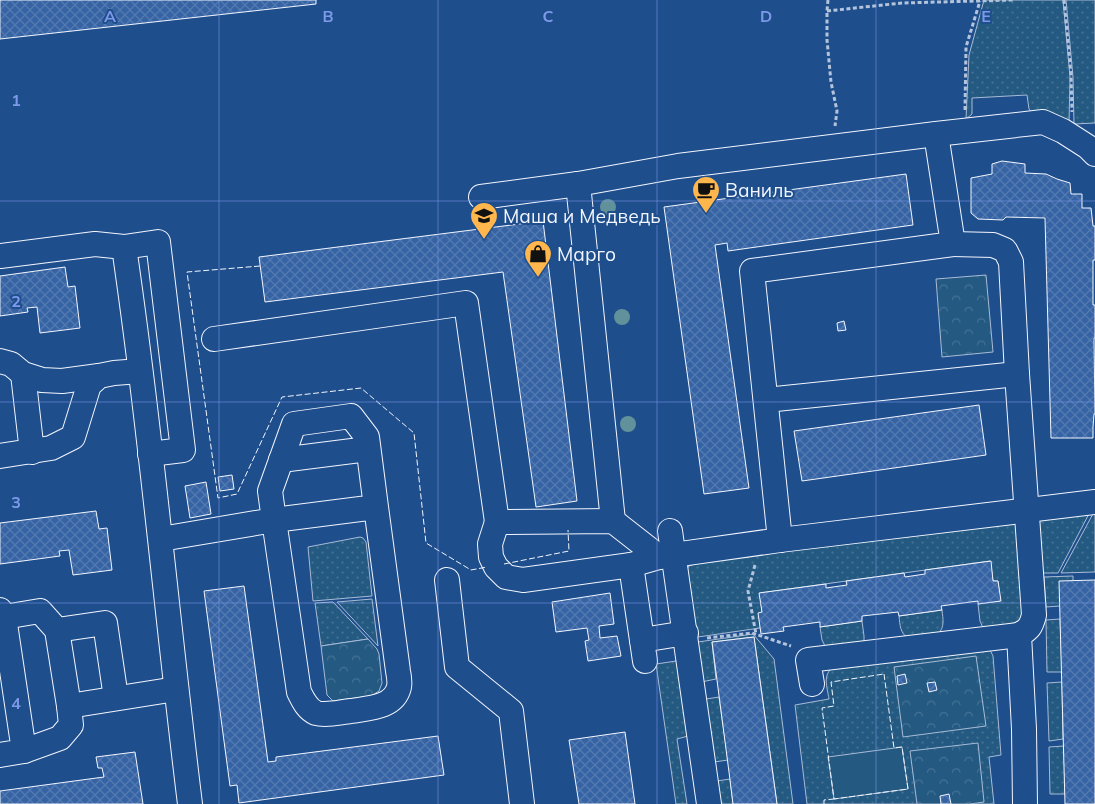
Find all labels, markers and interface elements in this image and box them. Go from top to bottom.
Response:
text: A [104,6,116,26]
text: B [322,6,334,26]
text: C [543,6,554,26]
text: D [760,6,772,26]
text: E [981,6,991,26]
text: 1 [11,90,21,110]
cafe icon: Ваниль [691,175,721,214]
place label: Ваниль [725,178,794,202]
school or university icon: Маша и Медведь [469,201,499,240]
place label: Маша и Медведь [503,204,661,228]
shop icon: Марго [523,239,553,278]
place label: Марго [557,242,616,266]
text: 2 [11,291,21,311]
text: 3 [11,492,21,512]
text: 4 [11,693,21,713]

